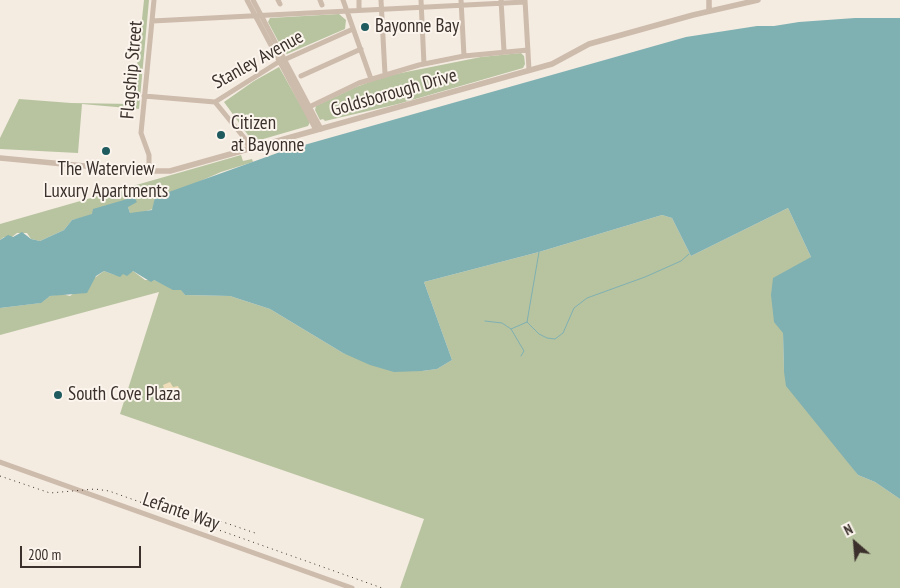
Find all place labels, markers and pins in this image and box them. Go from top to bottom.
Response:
place label: Bayonne Bay [375,16,459,38]
marker: Bayonne Bay [359,21,371,33]
place label: Citizen at Bayonne [231,113,304,157]
marker: Citizen at Bayonne [215,129,227,141]
marker: The Waterview Luxury Apartments [100,145,112,157]
place label: The Waterview Luxury Apartments [44,159,168,203]
place label: South Cove Plaza [68,384,181,406]
marker: South Cove Plaza [52,389,64,401]

